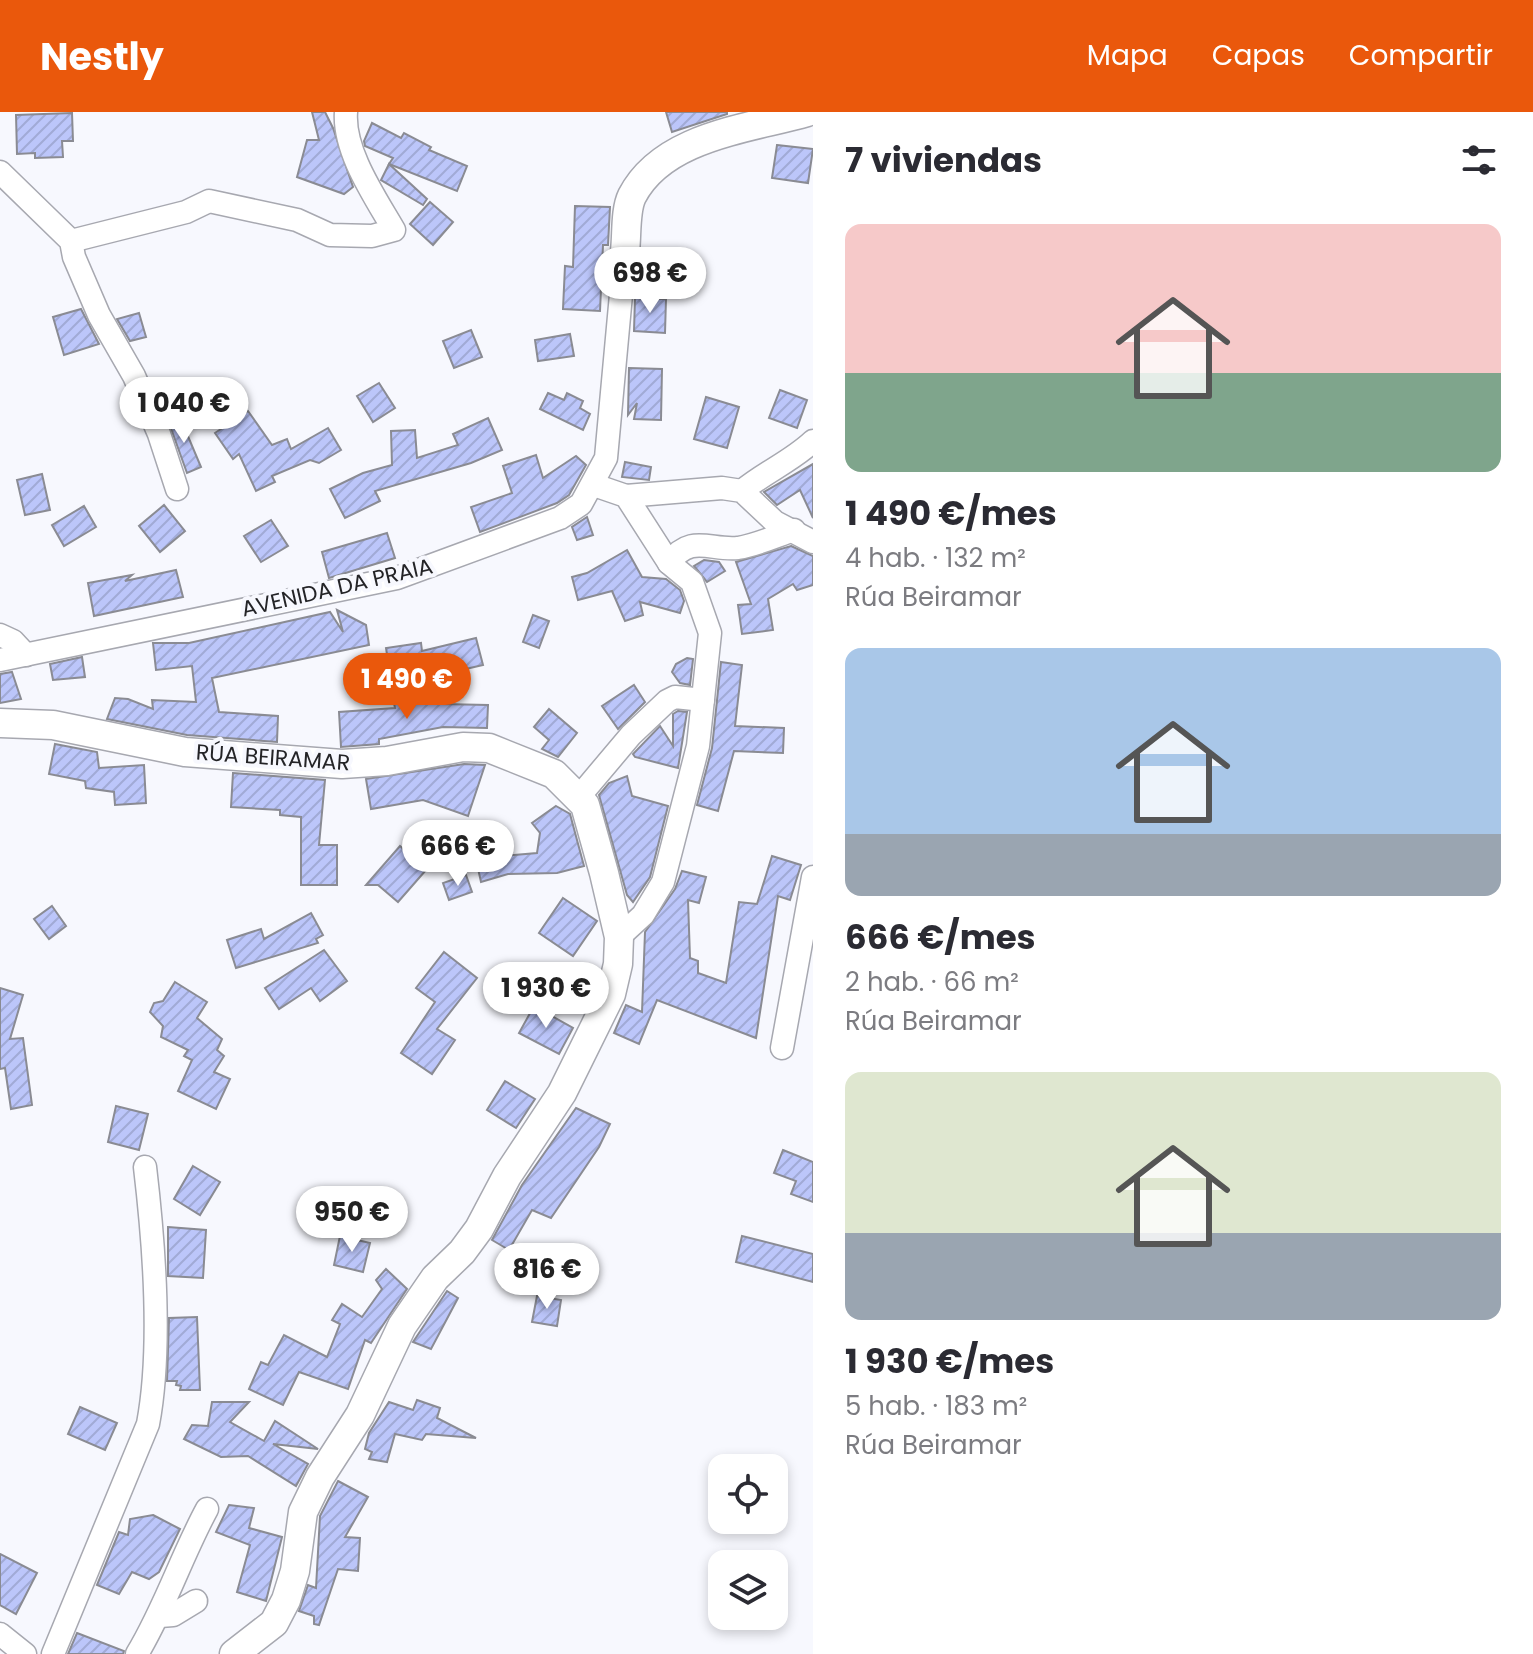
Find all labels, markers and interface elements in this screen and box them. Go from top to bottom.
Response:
text: Nestly [40,30,164,83]
text: Mapa [1087,36,1168,75]
text: Capas [1212,36,1305,75]
text: Compartir [1349,36,1493,75]
text: 7 viviendas [845,136,1042,184]
icon: filters [1457,138,1501,182]
pin: 698 € [594,247,706,315]
text: 698 € [612,255,688,291]
icon: home [1101,276,1245,420]
pin: 1 040 € [110,377,258,445]
text: 1 040 € [137,385,231,421]
text: 1 490 €/mes [845,489,1057,537]
text: 4 hab. · 132 m² [845,540,1026,576]
street label: AVENIDA DA PRAIA [238,550,436,625]
text: Rúa Beiramar [845,579,1022,615]
pin: 1 490 € [333,653,481,721]
text: 1 490 € [361,661,453,697]
icon: home [1101,700,1245,844]
street label: RÚA BEIRAMAR [195,737,351,778]
pin: 666 € [402,820,514,888]
text: 666 € [420,828,496,864]
text: 666 €/mes [845,913,1036,961]
pin: 1 930 € [472,962,620,1030]
text: 2 hab. · 66 m² [845,964,1019,1000]
text: 1 930 € [501,970,591,1006]
text: Rúa Beiramar [845,1003,1022,1039]
icon: home [1101,1124,1245,1268]
pin: 950 € [296,1186,408,1254]
text: 950 € [314,1194,390,1230]
pin: 816 € [491,1243,603,1311]
text: 816 € [512,1251,582,1287]
text: 1 930 €/mes [845,1337,1054,1385]
text: 5 hab. · 183 m² [845,1388,1027,1424]
text: Rúa Beiramar [845,1427,1022,1463]
map controls [708,1454,788,1630]
button: locate [708,1454,788,1534]
button: layers [708,1550,788,1630]

